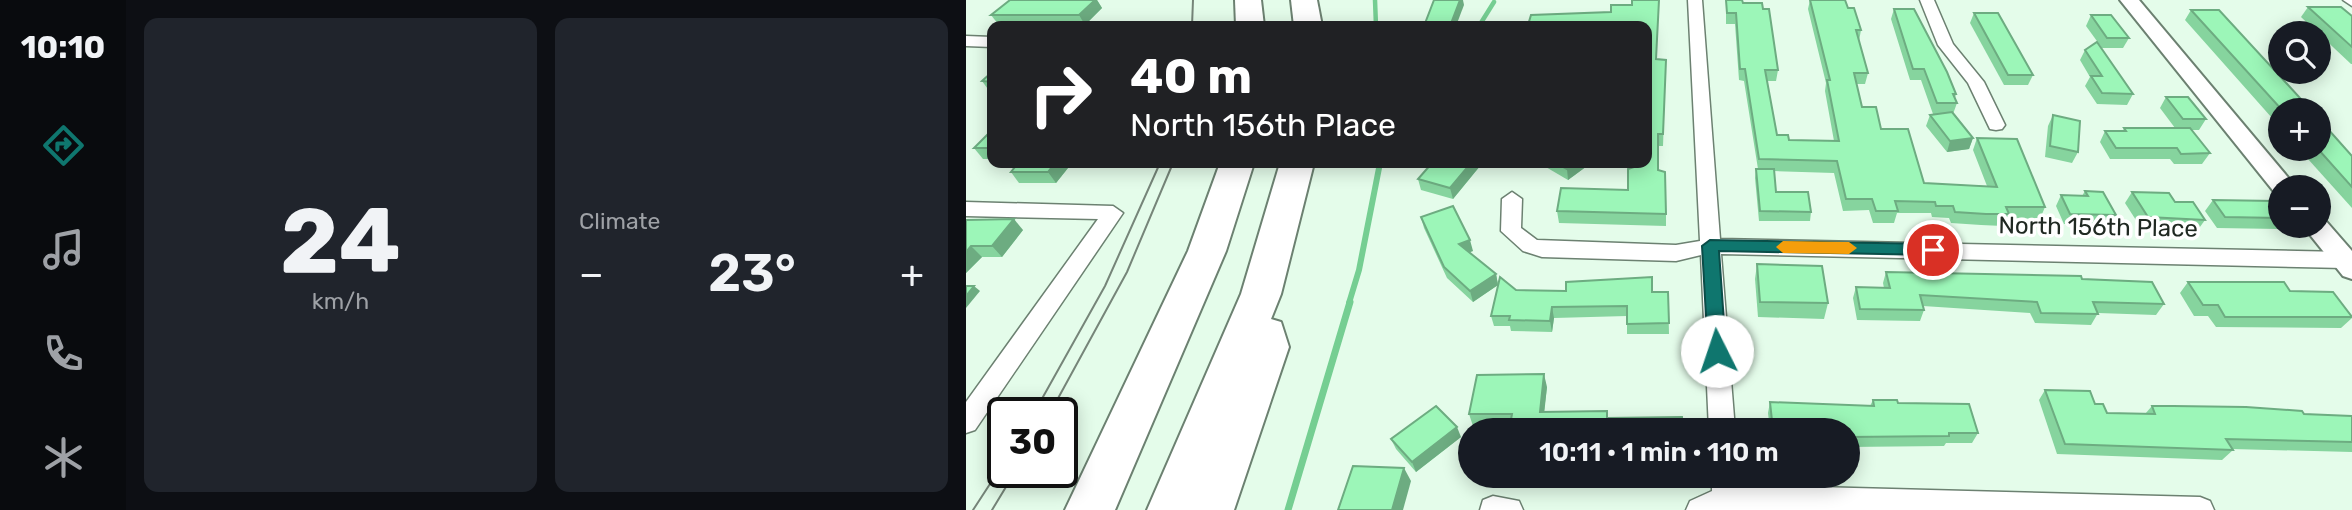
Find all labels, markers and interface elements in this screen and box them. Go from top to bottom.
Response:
map controls [2268,21,2331,238]
button: search [2268,21,2331,84]
text: 10:10 [21,28,105,66]
text: 40 m [1130,47,1252,105]
icon: right [1015,49,1106,140]
button: + [2268,98,2331,161]
text: North 156th Place [1130,106,1396,144]
icon: directions [39,121,88,170]
button: − [2268,175,2331,238]
text: 24 [280,187,401,295]
text: Climate [579,207,660,235]
street label: North 156th Place [1998,211,2198,243]
pin [1903,220,1963,280]
icon: music [39,225,88,274]
icon: arrive [1914,231,1952,269]
text: 23° [708,242,796,304]
text: − [579,251,604,297]
text: + [900,251,924,297]
text: km/h [312,287,369,315]
position arrow [1680,314,1754,388]
icon: phone [39,329,88,378]
speed limit sign: 30 [987,397,1078,488]
icon: climate [39,433,88,482]
text: 10:11 · 1 min · 110 m [1539,437,1779,468]

